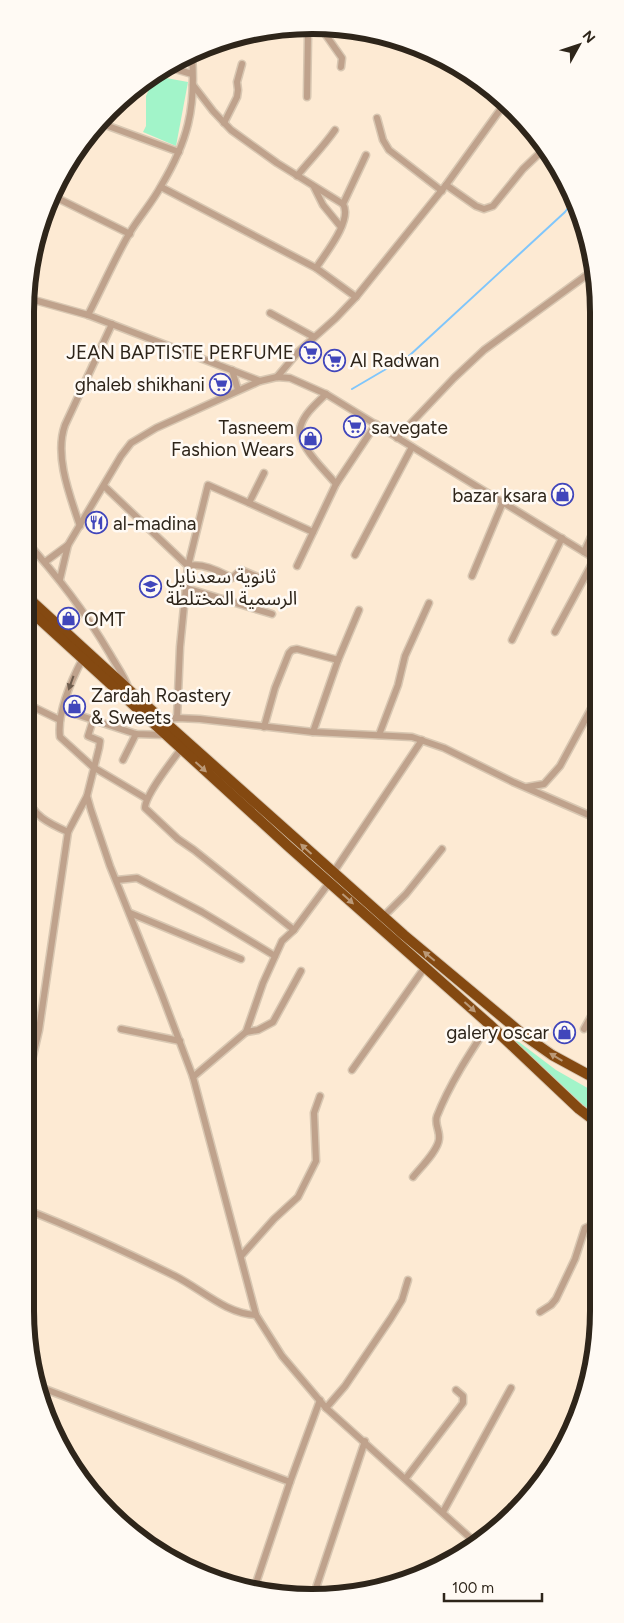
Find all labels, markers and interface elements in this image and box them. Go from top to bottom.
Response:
north arrow [554,20,604,70]
text: N [579,27,599,47]
supermarket icon: JEAN BAPTISTE PERFUME [298,340,322,364]
place label: JEAN BAPTISTE PERFUME [66,341,294,364]
supermarket icon: Al Radwan [322,348,346,372]
place label: Al Radwan [350,349,439,372]
supermarket icon: ghaleb shikhani [209,372,233,396]
place label: ghaleb shikhani [75,373,205,396]
supermarket icon: savegate [343,415,367,439]
place label: Tasneem Fashion Wears [171,416,294,461]
place label: savegate [371,416,448,439]
shop icon: Tasneem Fashion Wears [298,426,322,450]
shop icon: bazar ksara [551,483,575,507]
place label: bazar ksara [452,484,547,507]
restaurant icon: al-madina [85,511,109,535]
place label: al-madina [113,512,197,535]
place label: ثانوية سعدنايل الرسمية المختلطة [166,565,297,610]
school or university icon: ثانوية سعدنايل الرسمية المختلطة [138,575,162,599]
shop icon: OMT [56,607,80,631]
place label: OMT [84,608,126,631]
one-way arrow [67,676,74,691]
place label: Zardah Roastery & Sweets [91,684,231,729]
shop icon: Zardah Roastery & Sweets [63,694,87,718]
one-way arrow [195,762,208,773]
one-way arrow [301,843,313,855]
one-way arrow [342,894,355,905]
one-way arrow [423,950,436,961]
one-way arrow [463,1001,475,1013]
shop icon: galery oscar [553,1020,577,1044]
place label: galery oscar [446,1021,550,1044]
one-way arrow [549,1052,562,1061]
scale bar [444,1570,542,1602]
text: 100 m [452,1579,494,1597]

